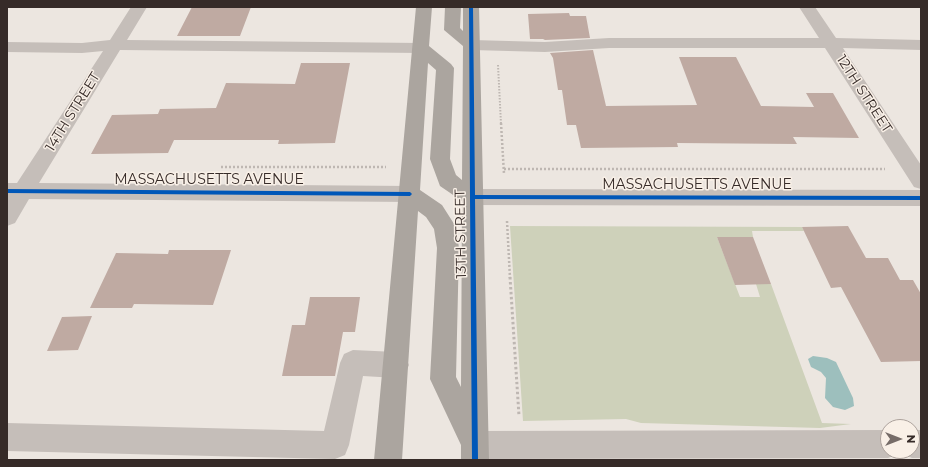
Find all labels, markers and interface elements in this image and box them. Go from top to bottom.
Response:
street label: 12TH STREET [833,52,895,136]
street label: 14TH STREET [42,69,104,155]
street label: MASSACHUSETTS AVENUE [114,172,304,188]
street label: MASSACHUSETTS AVENUE [602,177,792,193]
street label: 13TH STREET [452,189,470,279]
north arrow [880,419,920,459]
text: N [904,435,918,443]

